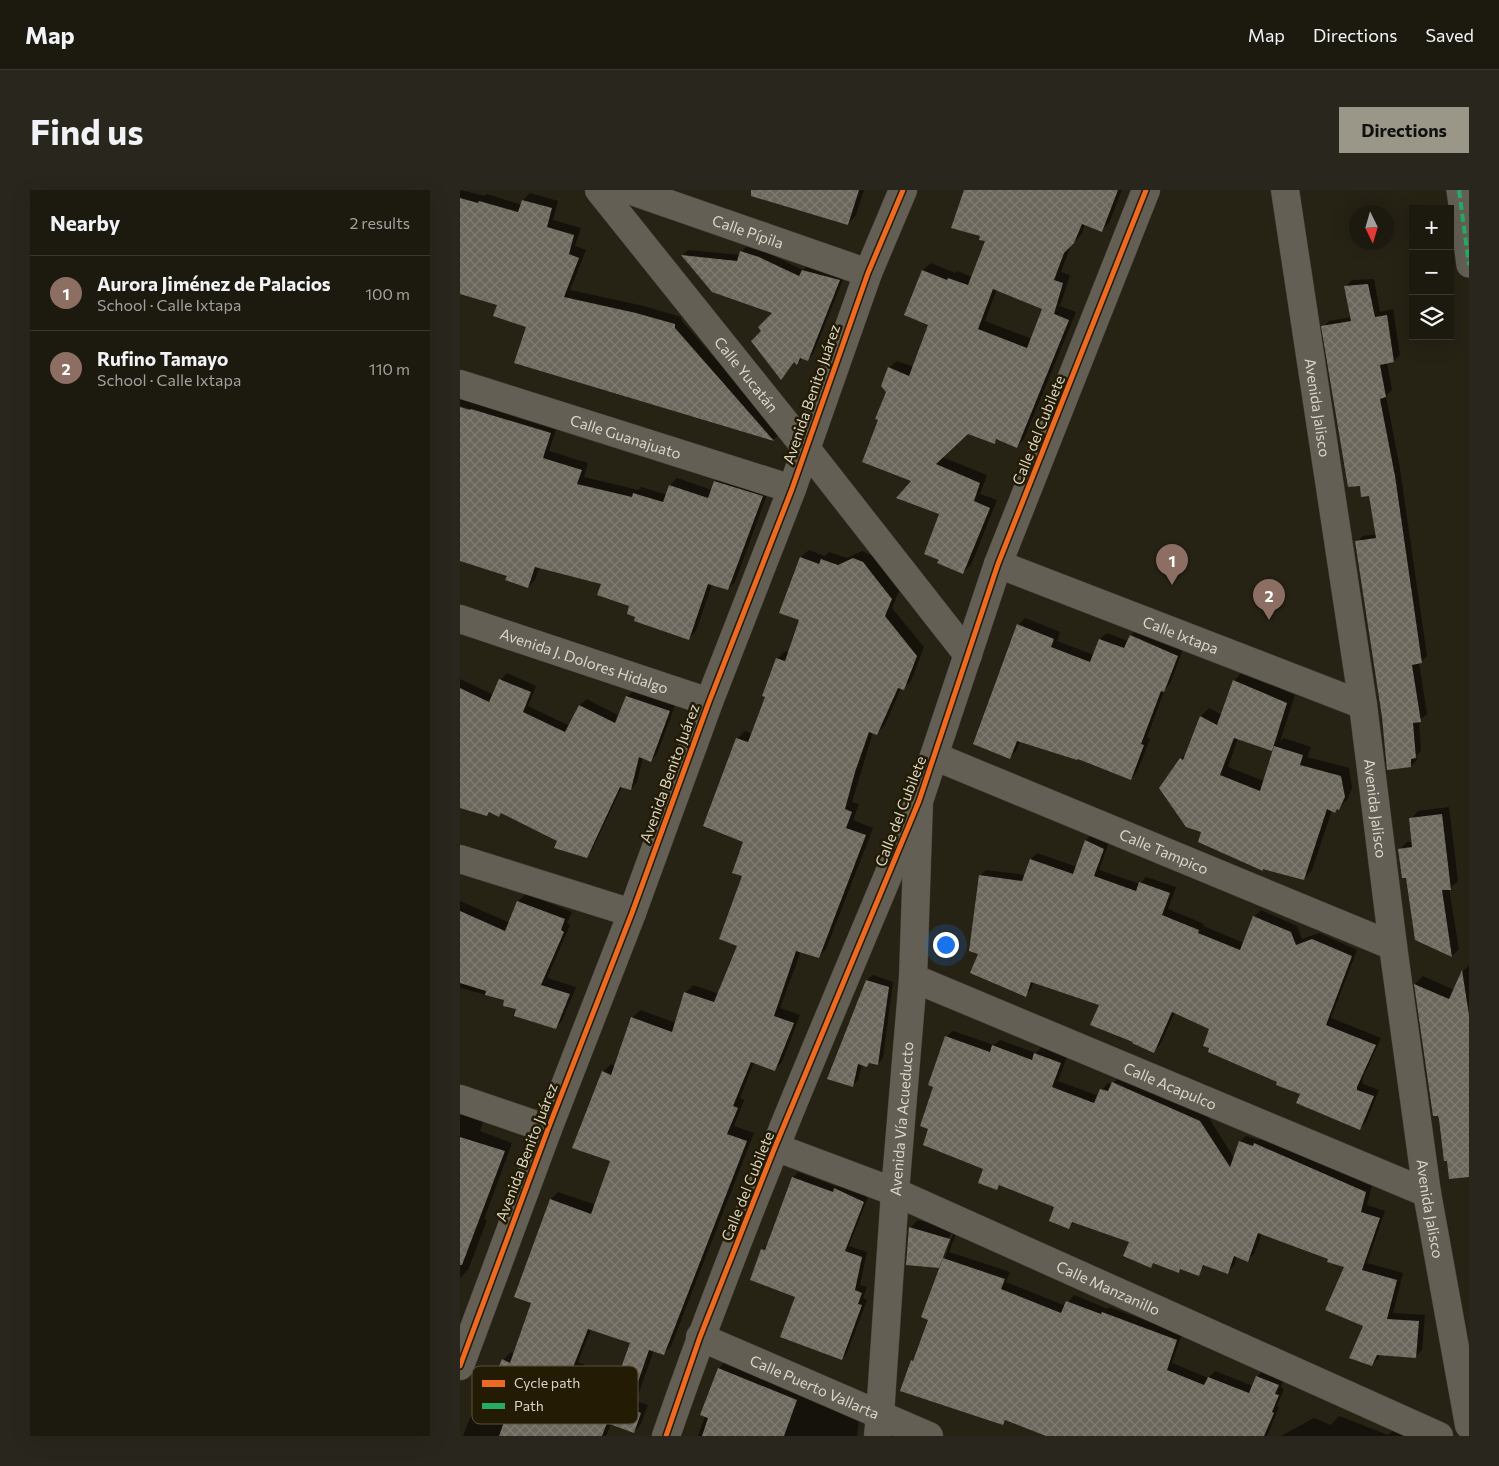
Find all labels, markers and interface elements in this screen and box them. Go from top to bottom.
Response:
text: Map [25,20,75,49]
text: Map [1248,24,1285,46]
text: Directions [1313,24,1397,46]
text: Saved [1425,24,1474,46]
button: Directions [1339,107,1469,153]
text: Find us [30,109,144,152]
north arrow [1349,205,1394,250]
map controls [1409,205,1454,340]
button: + [1409,205,1454,250]
text: Nearby [50,210,120,235]
street label: Calle Pípila [710,211,786,252]
text: 2 results [349,213,410,232]
button: − [1409,250,1454,295]
text: Aurora Jiménez de Palacios [97,272,331,295]
text: 1 [62,284,70,303]
text: 100 m [365,284,410,303]
text: School · Calle Ixtapa [97,295,241,314]
button: layers [1409,295,1454,340]
street label: Avenida Benito Juárez [779,322,843,466]
street label: Calle Yucatán [711,333,782,416]
text: Rufino Tamayo [97,347,228,370]
street label: Avenida Jalisco [1302,357,1334,458]
text: 2 [61,359,71,378]
text: 110 m [369,359,410,378]
text: School · Calle Ixtapa [97,370,241,389]
street label: Calle del Cubilete [1008,372,1068,487]
street label: Calle Guanajuato [568,410,684,462]
pin: 1 [1156,544,1188,585]
pin: 2 [1253,579,1285,620]
street label: Calle Ixtapa [1141,612,1221,657]
street label: Avenida J. Dolores Hidalgo [498,624,671,697]
street label: Avenida Benito Juárez [635,701,703,845]
street label: Calle del Cubilete [871,753,929,869]
street label: Avenida Jalisco [1361,758,1391,859]
street label: Calle Tampico [1117,825,1211,878]
your location [933,932,959,958]
street label: Avenida Vía Acueducto [886,1041,917,1197]
street label: Calle Acapulco [1121,1058,1220,1113]
street label: Avenida Benito Juárez [491,1080,561,1224]
street label: Calle del Cubilete [717,1128,777,1243]
street label: Avenida Jalisco [1413,1158,1448,1260]
street label: Calle Manzanillo [1054,1257,1163,1319]
street label: Calle Puerto Vallarta [747,1351,882,1422]
legend [472,1366,638,1424]
text: Cycle path [514,1374,580,1391]
text: Path [514,1397,544,1414]

